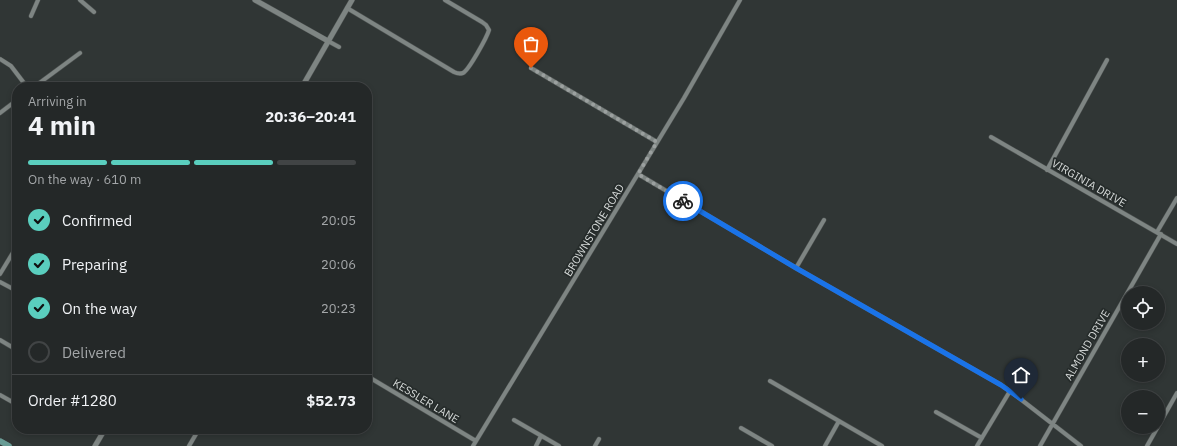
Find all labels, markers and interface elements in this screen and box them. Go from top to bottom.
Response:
pin [514,27,548,68]
icon: bag [520,33,542,55]
text: Arriving in [28,93,87,110]
text: 20:36–20:41 [265,107,356,126]
text: 4 min [28,108,96,142]
street label: VIRGINIA DRIVE [1049,156,1129,210]
text: On the way · 610 m [28,171,141,188]
street label: BROWNSTONE ROAD [561,181,627,279]
courier [663,181,703,221]
icon: bike [672,190,694,212]
icon: check [28,209,50,231]
text: Confirmed [62,211,132,230]
text: 20:05 [321,212,356,229]
icon: check [28,253,50,275]
text: Preparing [62,255,127,274]
text: 20:06 [321,256,356,273]
map controls [1121,286,1165,434]
button: locate [1121,286,1165,330]
icon: check [28,297,50,319]
text: On the way [62,299,137,318]
text: 20:23 [321,300,356,317]
street label: ALMOND DRIVE [1061,307,1113,383]
button: + [1121,338,1165,382]
text: Delivered [62,343,126,362]
pin [1004,358,1038,399]
icon: home [1010,364,1032,386]
street label: KESSLER LANE [390,376,462,426]
button: − [1121,390,1165,434]
text: Order #1280 [28,391,117,410]
text: $52.73 [306,391,356,410]

